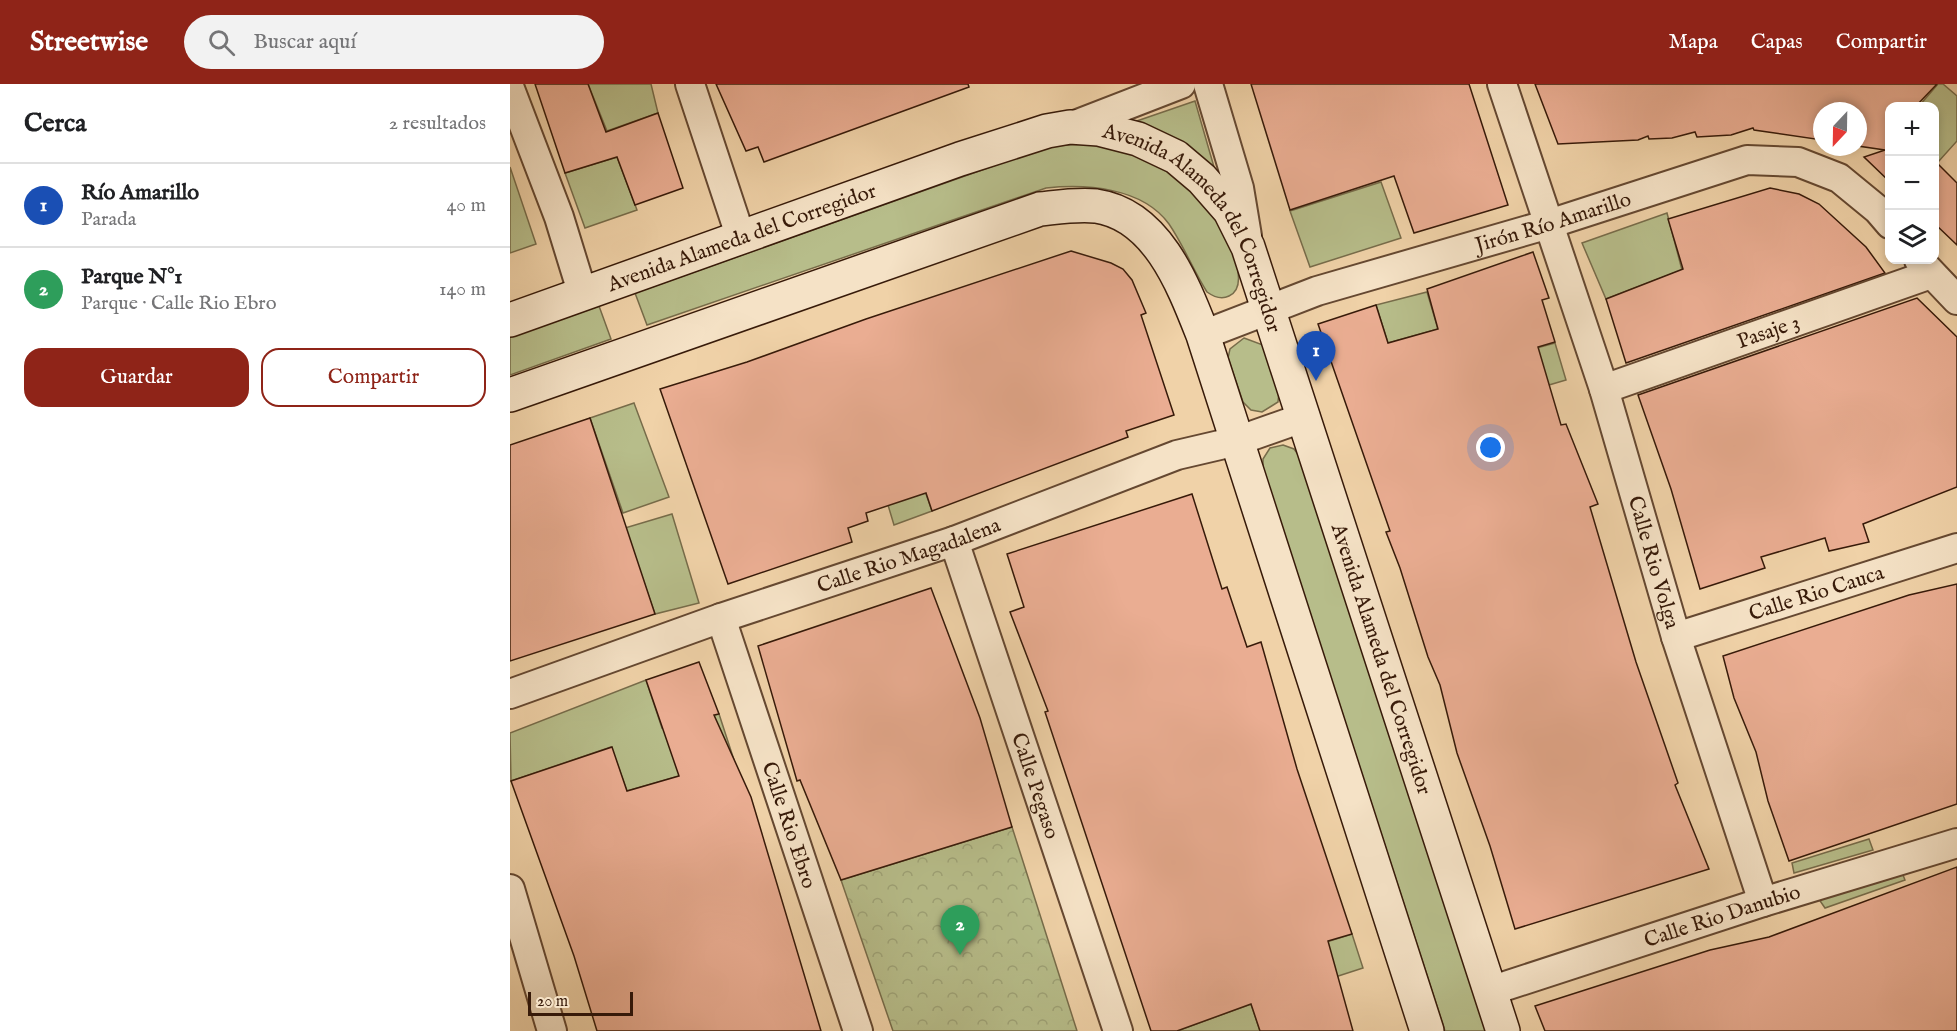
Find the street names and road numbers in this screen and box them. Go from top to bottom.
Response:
street label: Avenida Alameda del Corregidor [1099,118,1287,336]
street label: Avenida Alameda del Corregidor [603,178,880,299]
street label: Jirón Río Amarillo [1470,186,1635,260]
street label: Pasaje 3 [1734,309,1804,356]
street label: Calle Rio Volga [1621,493,1685,633]
street label: Calle Rio Magadalena [814,512,1005,600]
street label: Avenida Alameda del Corregidor [1324,519,1437,799]
street label: Calle Rio Cauca [1746,560,1888,628]
street label: Calle Pegaso [1004,729,1065,843]
street label: Calle Rio Ebro [755,759,822,892]
street label: Calle Rio Danubio [1641,879,1804,955]

